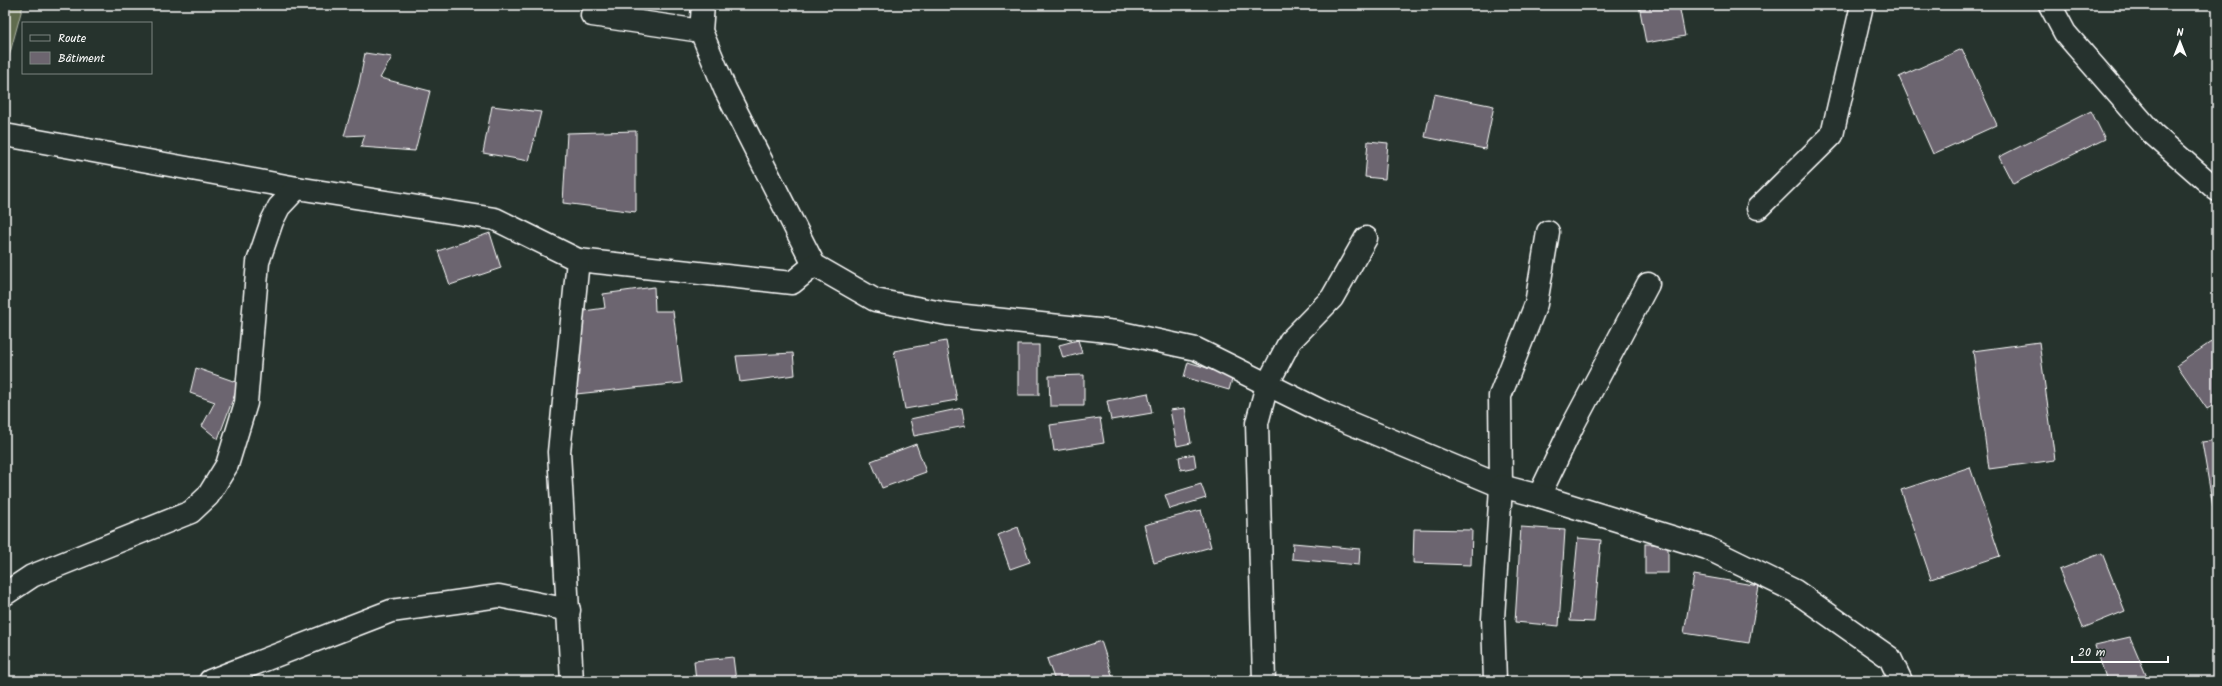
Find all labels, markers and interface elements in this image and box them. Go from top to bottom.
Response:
legend [22,22,152,74]
north arrow [2160,22,2200,62]
text: N [2177,24,2184,42]
text: Route [58,29,87,48]
text: Bâtiment [58,49,105,68]
scale bar [2072,638,2168,664]
text: 20 m [2078,643,2106,662]

